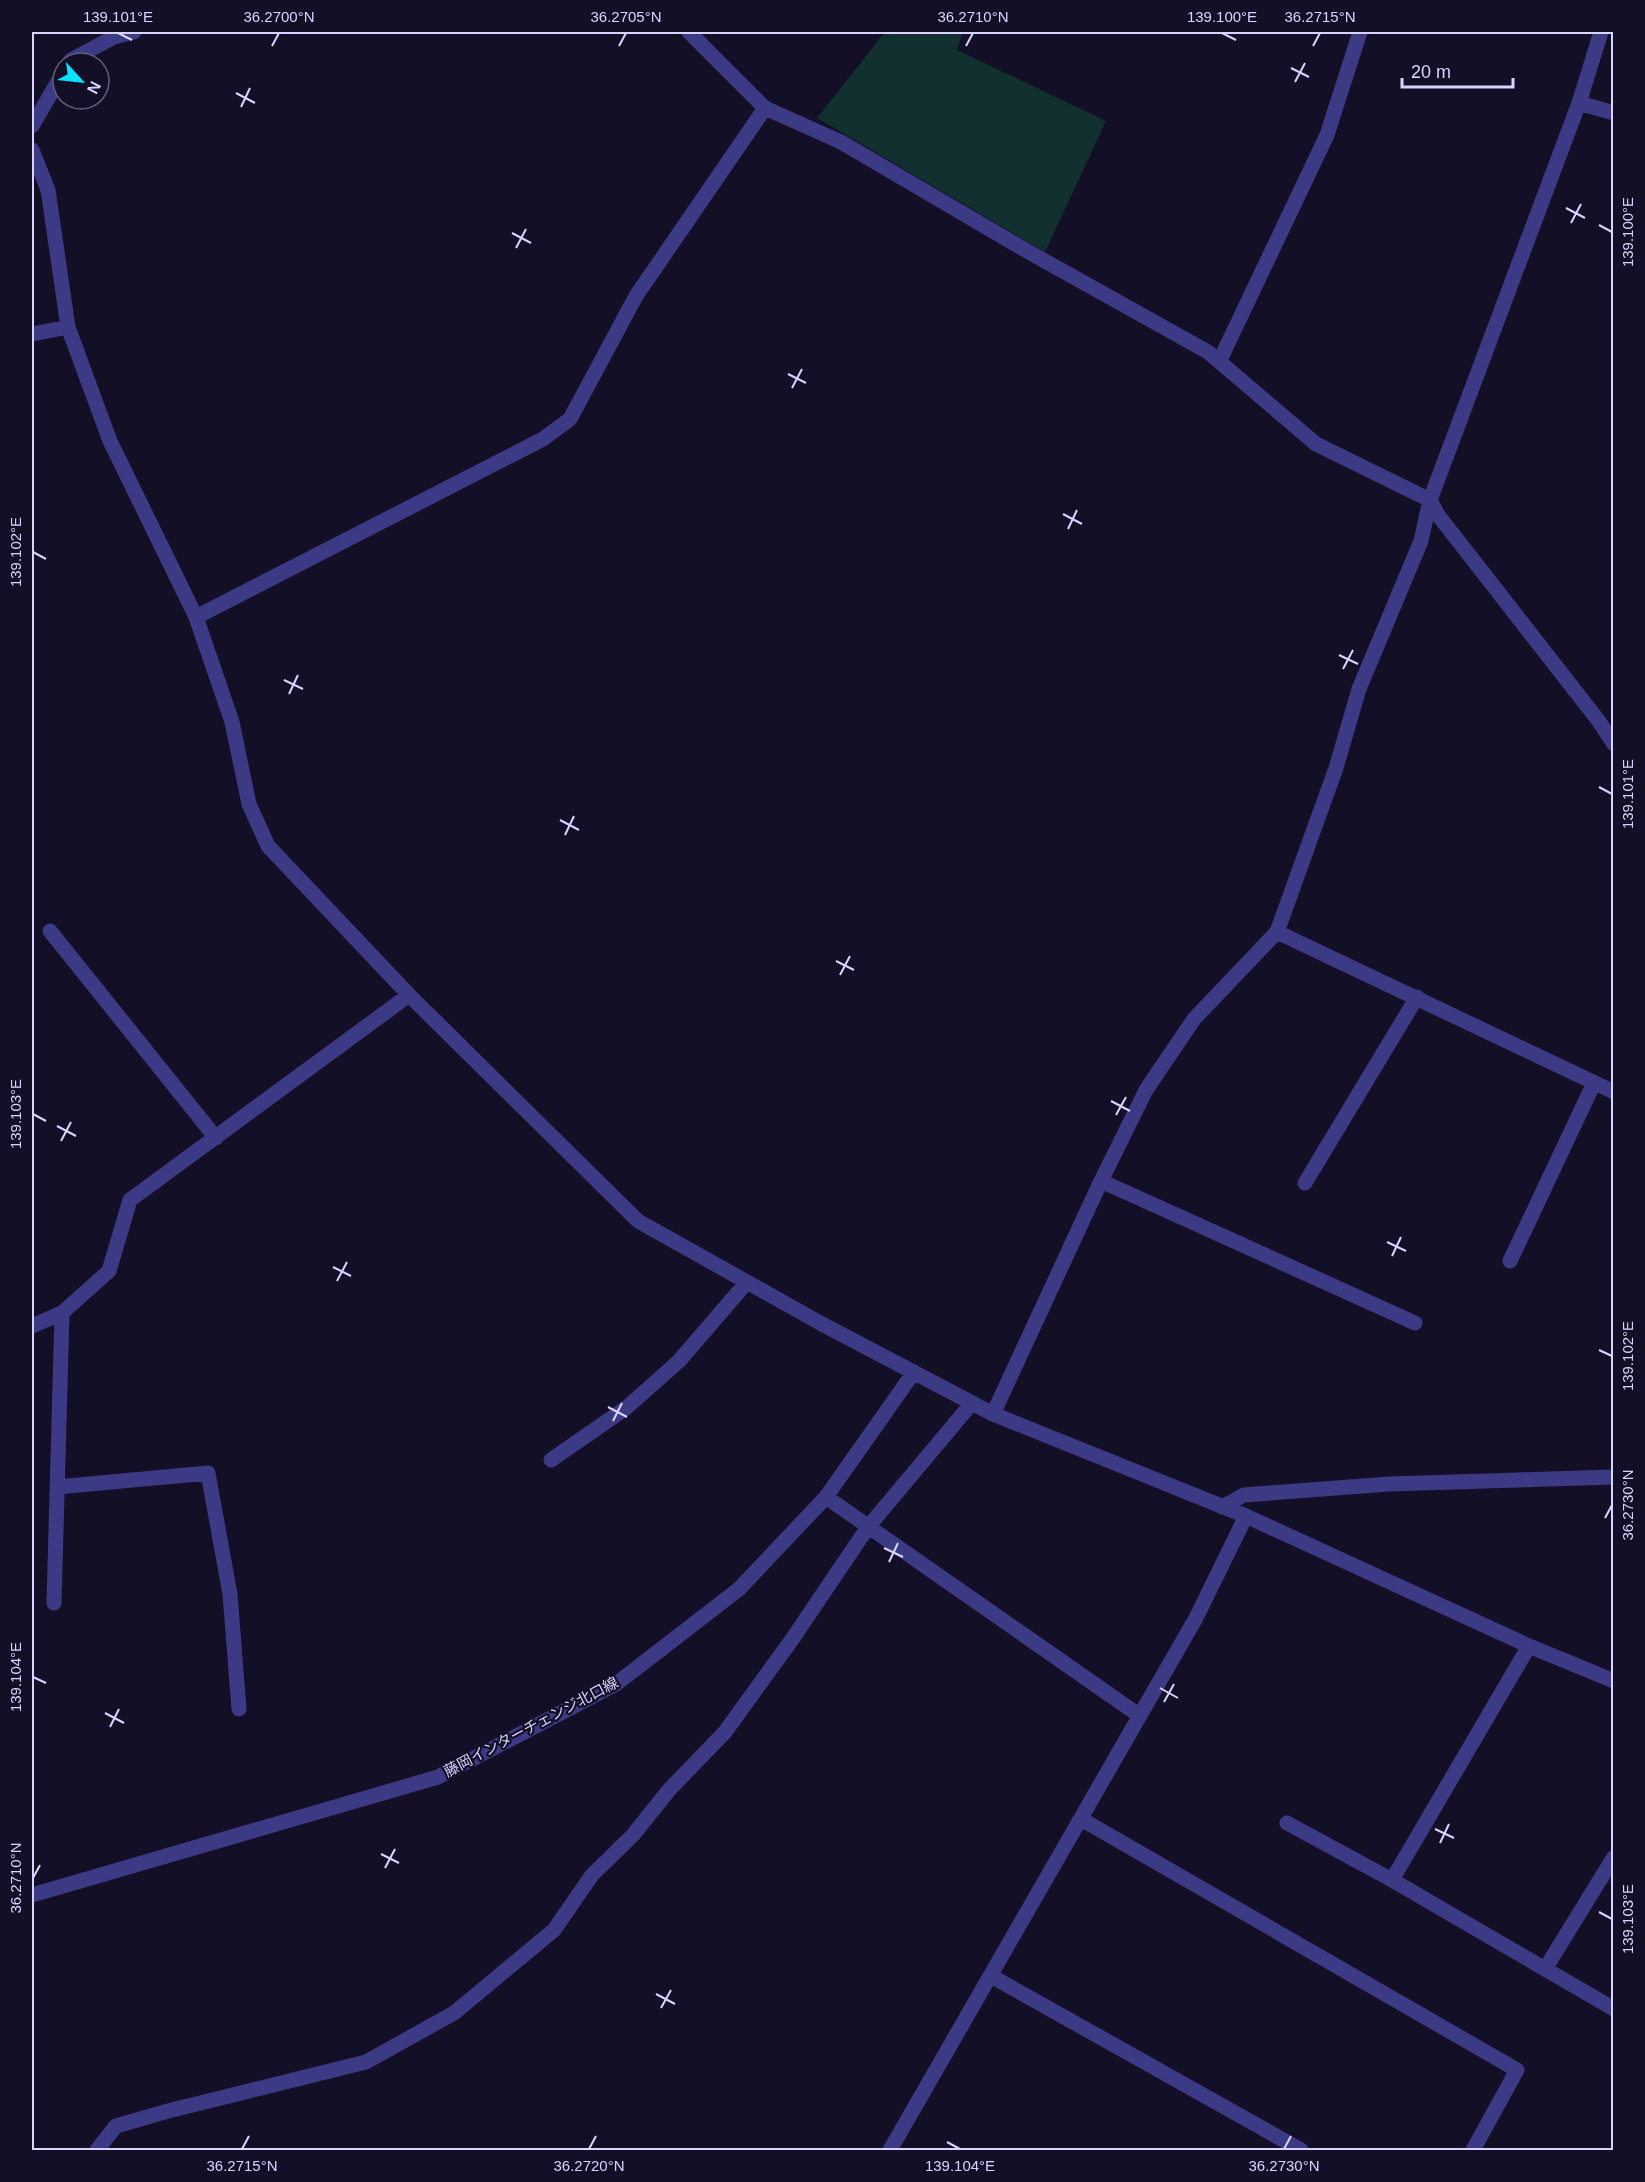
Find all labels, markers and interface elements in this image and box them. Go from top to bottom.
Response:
text: 139.101°E [83,8,153,25]
text: 36.2700°N [243,8,315,25]
text: 36.2705°N [590,8,662,25]
text: 36.2710°N [937,8,1009,25]
text: 139.100°E [1187,8,1257,25]
text: 36.2715°N [1284,8,1356,25]
north arrow [51,51,111,111]
scale bar [1402,51,1513,89]
text: 20 m [1411,62,1451,82]
text: N [84,79,104,97]
text: 139.100°E [1619,197,1636,267]
text: 139.102°E [7,517,24,587]
text: 139.101°E [1619,759,1636,829]
text: 139.103°E [7,1079,24,1149]
text: 139.102°E [1619,1321,1636,1391]
text: 36.2730°N [1619,1469,1636,1541]
text: 139.104°E [7,1642,24,1712]
street label: 藤岡インターチェンジ北口線 [441,1673,621,1780]
text: 36.2710°N [7,1842,24,1914]
text: 139.103°E [1619,1884,1636,1954]
text: 36.2715°N [206,2157,278,2174]
text: 36.2720°N [553,2157,625,2174]
text: 139.104°E [925,2157,995,2174]
text: 36.2730°N [1248,2157,1320,2174]

